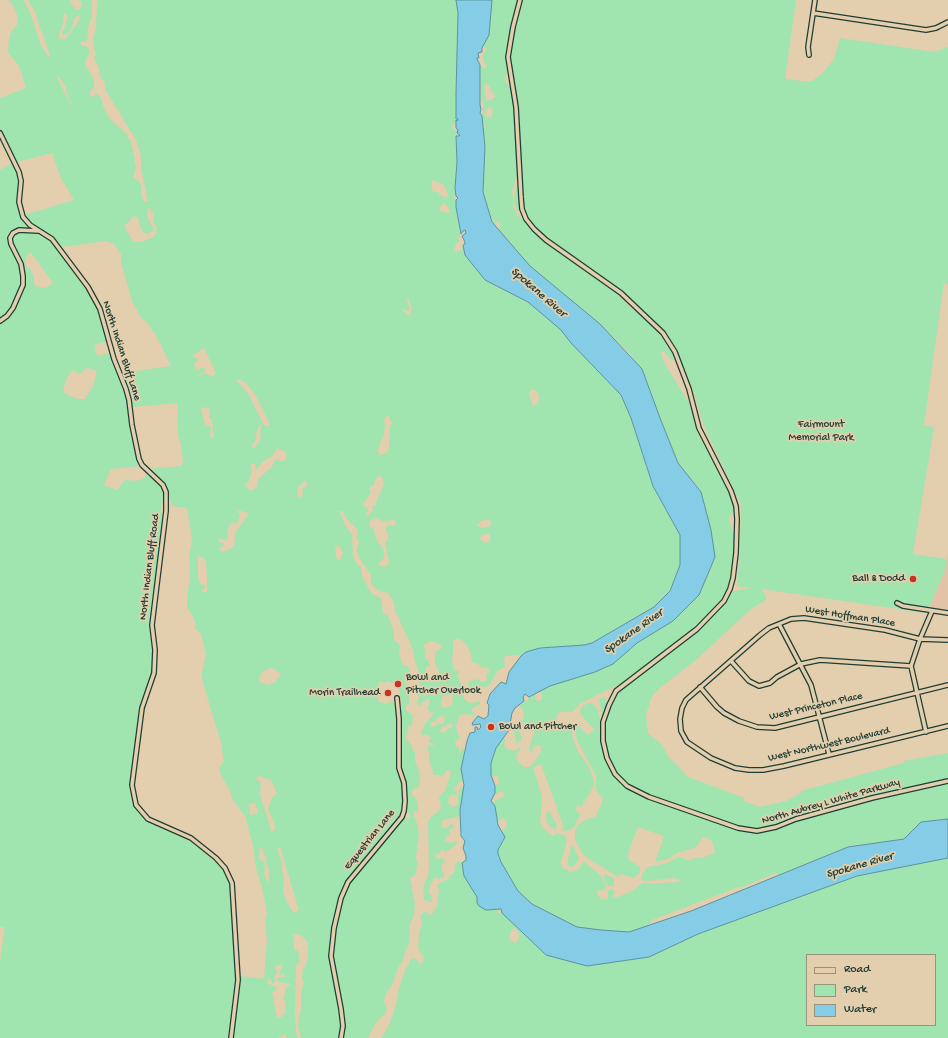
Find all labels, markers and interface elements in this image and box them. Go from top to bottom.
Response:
water label: Spokane River [507,265,569,321]
street label: North Indian Bluff Lane [99,300,143,402]
park label: Fairmount Memorial Park [788,418,854,444]
street label: North Indian Bluff Road [137,513,163,621]
place label: Ball & Dodd [852,572,905,586]
marker: Ball & Dodd [908,574,918,584]
street label: West Hoffman Place [804,603,896,631]
water label: Spokane River [602,606,666,658]
place label: Bowl and Pitcher Overlook [406,671,481,697]
marker: Bowl and Pitcher Overlook [393,679,403,689]
place label: Morin Trailhead [309,686,380,700]
marker: Morin Trailhead [383,688,393,698]
street label: West Princeton Place [768,690,864,724]
place label: Bowl and Pitcher [499,720,576,734]
marker: Bowl and Pitcher [486,722,496,732]
street label: West Northwest Boulevard [767,725,891,765]
street label: North Aubrey L White Parkway [760,776,902,828]
street label: Equestrian Lane [342,807,398,873]
water label: Spokane River [825,850,895,882]
legend [806,954,936,1026]
text: Road [844,963,870,977]
text: Park [844,983,867,997]
text: Water [844,1003,876,1017]

